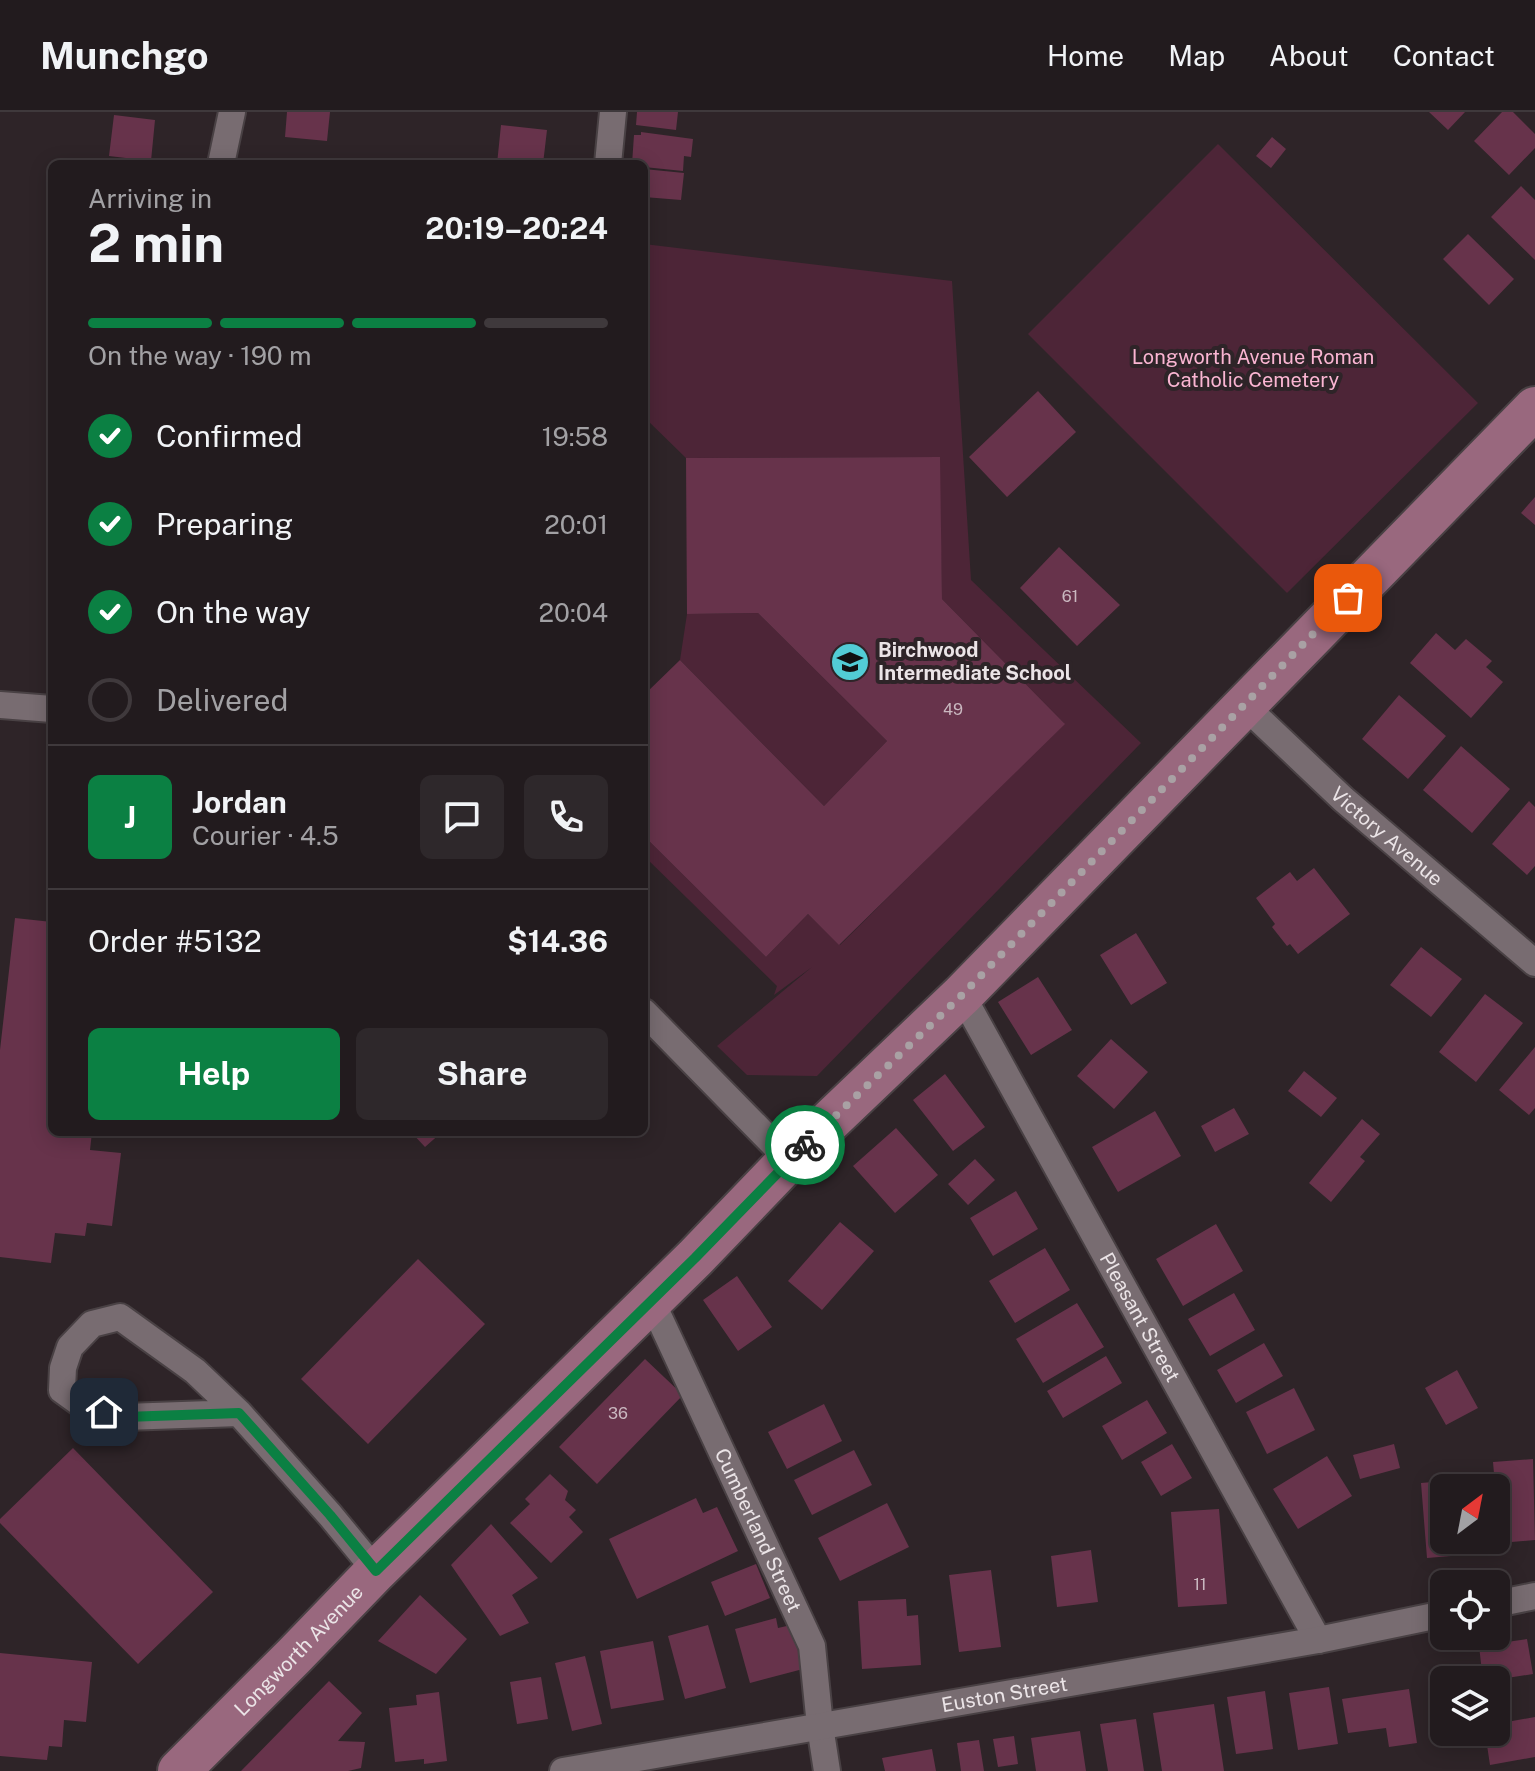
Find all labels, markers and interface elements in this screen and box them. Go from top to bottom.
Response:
text: Munchgo [40,33,209,78]
text: Home [1047,39,1124,72]
text: Map [1168,39,1225,72]
text: About [1269,39,1349,72]
text: Contact [1393,39,1495,72]
text: Arriving in [88,183,212,214]
text: 20:19–20:24 [425,210,608,246]
text: 2 min [88,213,224,274]
text: On the way · 190 m [88,340,312,371]
park label: Longworth Avenue Roman Catholic Cemetery [1132,345,1374,392]
icon: check [88,414,132,458]
text: Confirmed [156,418,302,454]
text: 19:58 [542,421,608,452]
icon: check [88,502,132,546]
text: Preparing [156,506,293,542]
text: 20:01 [544,509,608,540]
pin [1314,564,1382,632]
icon: bag [1326,576,1370,620]
house number: 61 [1062,587,1078,606]
icon: check [88,590,132,634]
text: On the way [156,594,310,630]
text: 20:04 [539,597,608,628]
place label: Birchwood Intermediate School [878,638,1071,685]
school or university icon: Birchwood Intermediate School [829,641,871,683]
text: Delivered [156,682,288,718]
house number: 49 [943,700,963,719]
button: chat [420,775,504,859]
button: phone [524,775,608,859]
street label: Victory Avenue [1326,782,1448,891]
text: Jordan [192,784,287,820]
text: J [124,799,136,835]
text: Courier · 4.5 [192,820,339,851]
text: Order #5132 [88,923,262,959]
text: $14.36 [507,923,608,959]
button: Help [88,1028,340,1120]
button: Share [356,1028,608,1120]
courier [765,1105,845,1185]
icon: bike [783,1123,827,1167]
street label: Pleasant Street [1095,1248,1185,1386]
pin [70,1378,138,1446]
icon: home [82,1390,126,1434]
house number: 36 [608,1404,628,1423]
street label: Cumberland Street [710,1445,807,1616]
north arrow [1430,1474,1510,1554]
map controls [1430,1474,1510,1746]
button: locate [1430,1570,1510,1650]
house number: 11 [1193,1575,1207,1594]
street label: Longworth Avenue [229,1580,368,1721]
button: layers [1430,1666,1510,1746]
street label: Euston Street [940,1672,1069,1717]

